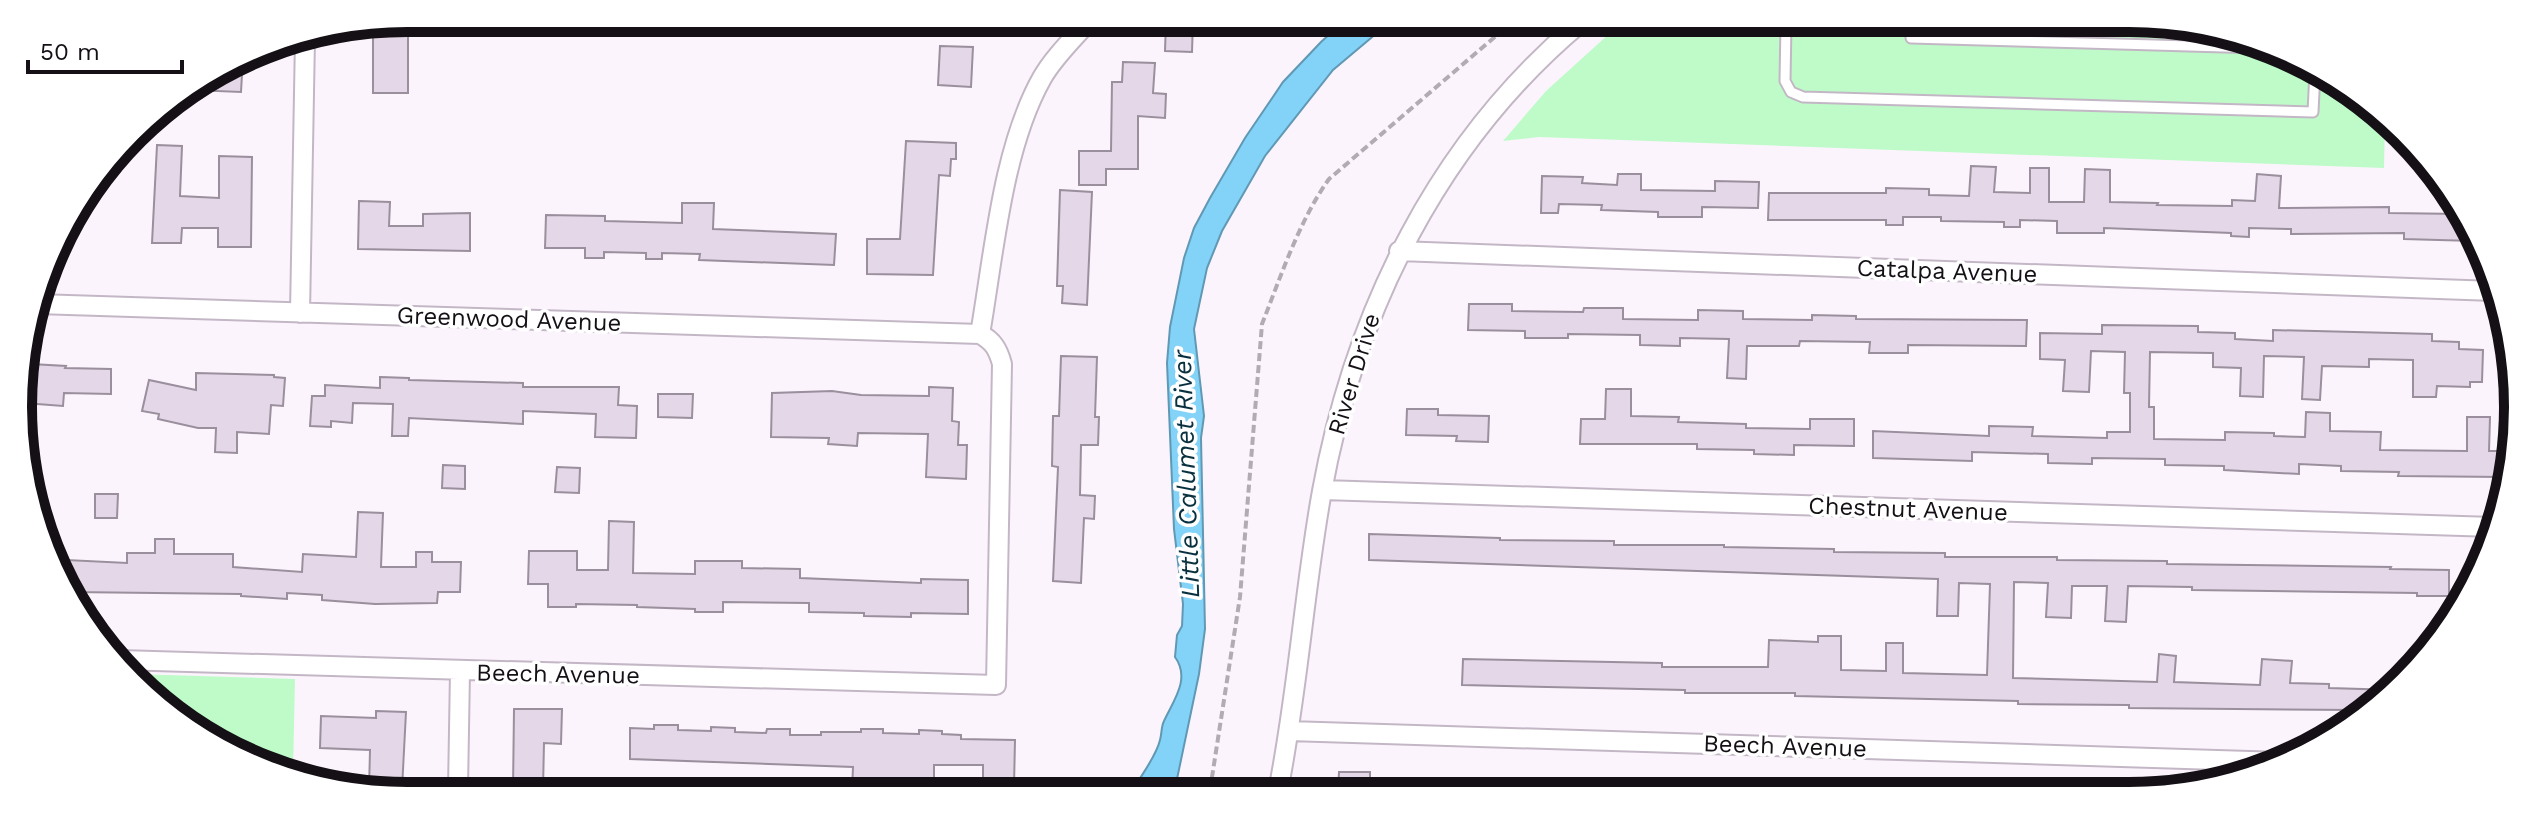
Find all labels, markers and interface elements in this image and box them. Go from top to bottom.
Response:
scale bar [28,24,182,74]
text: 50 m [40,38,100,66]
street label: Catalpa Avenue [1856,254,2038,288]
street label: Greenwood Avenue [396,301,622,337]
street label: River Drive [1322,310,1386,438]
water label: Little Calumet River [1167,349,1205,598]
street label: Chestnut Avenue [1808,492,2008,526]
street label: Beech Avenue [476,659,640,689]
street label: Beech Avenue [1703,729,1867,763]

